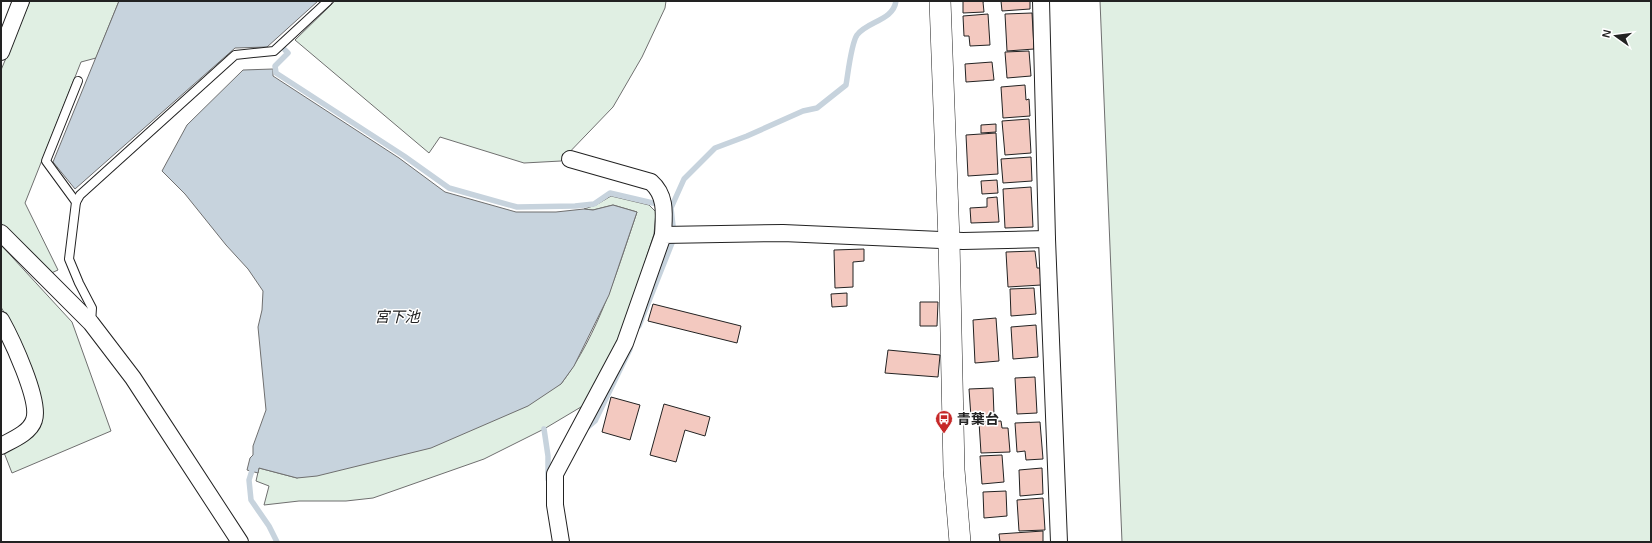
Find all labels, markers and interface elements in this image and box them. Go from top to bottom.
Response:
north arrow [1596,16,1636,56]
text: N [1600,28,1613,39]
water label: 宮下池 [374,308,421,325]
bus stop icon: 青葉台 [934,409,954,434]
place label: 青葉台 [957,411,999,427]

